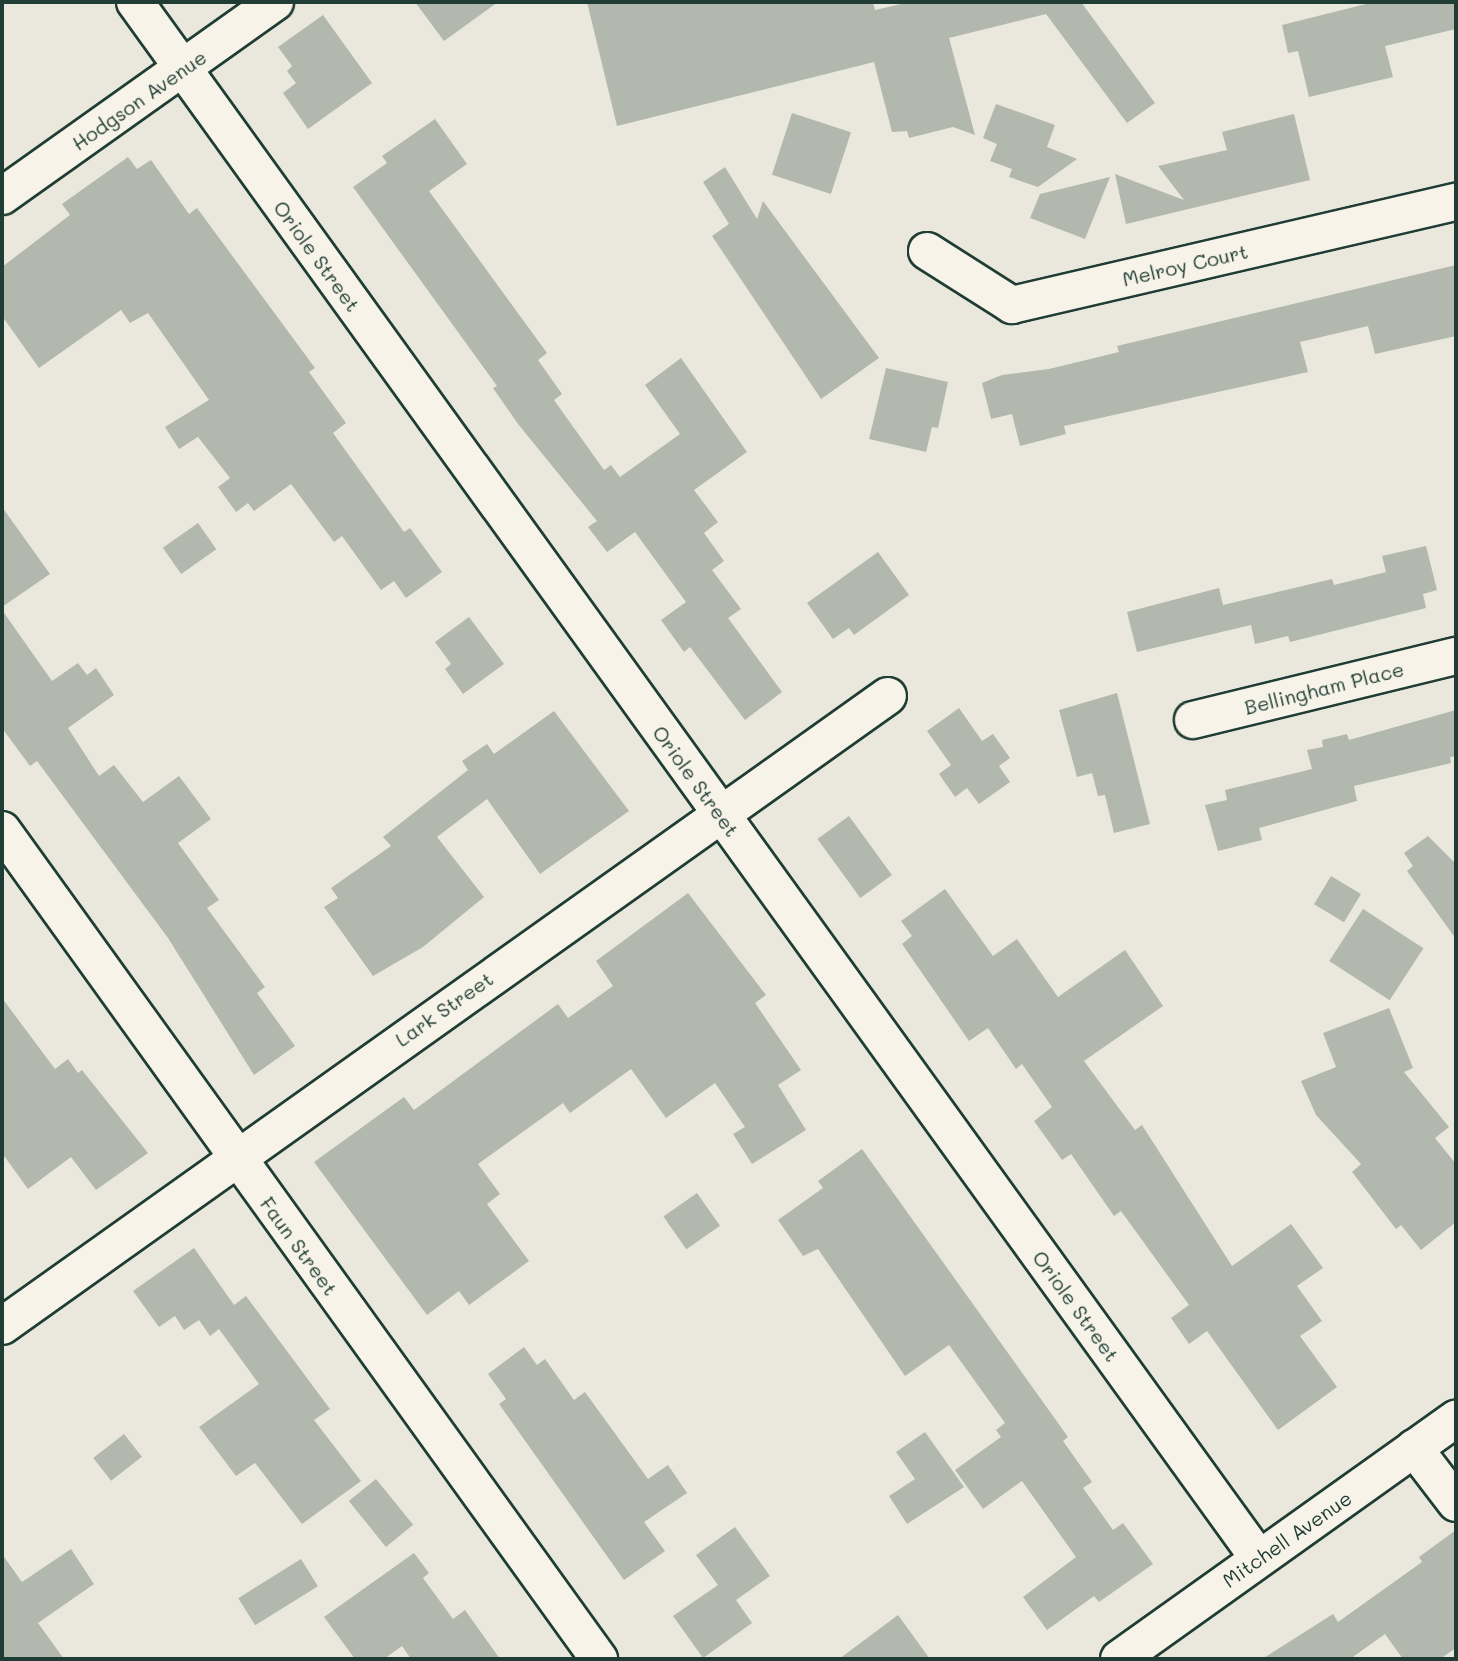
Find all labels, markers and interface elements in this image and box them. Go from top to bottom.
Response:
street label: Hodgson Avenue [67,45,211,155]
street label: Oriole Street [269,196,365,316]
street label: Melroy Court [1120,239,1250,291]
street label: Bellingham Place [1242,657,1406,719]
street label: Oriole Street [648,721,744,841]
street label: Lark Street [391,967,497,1051]
street label: Faun Street [255,1192,343,1300]
street label: Oriole Street [1028,1246,1124,1366]
street label: Mitchell Avenue [1218,1486,1356,1592]

